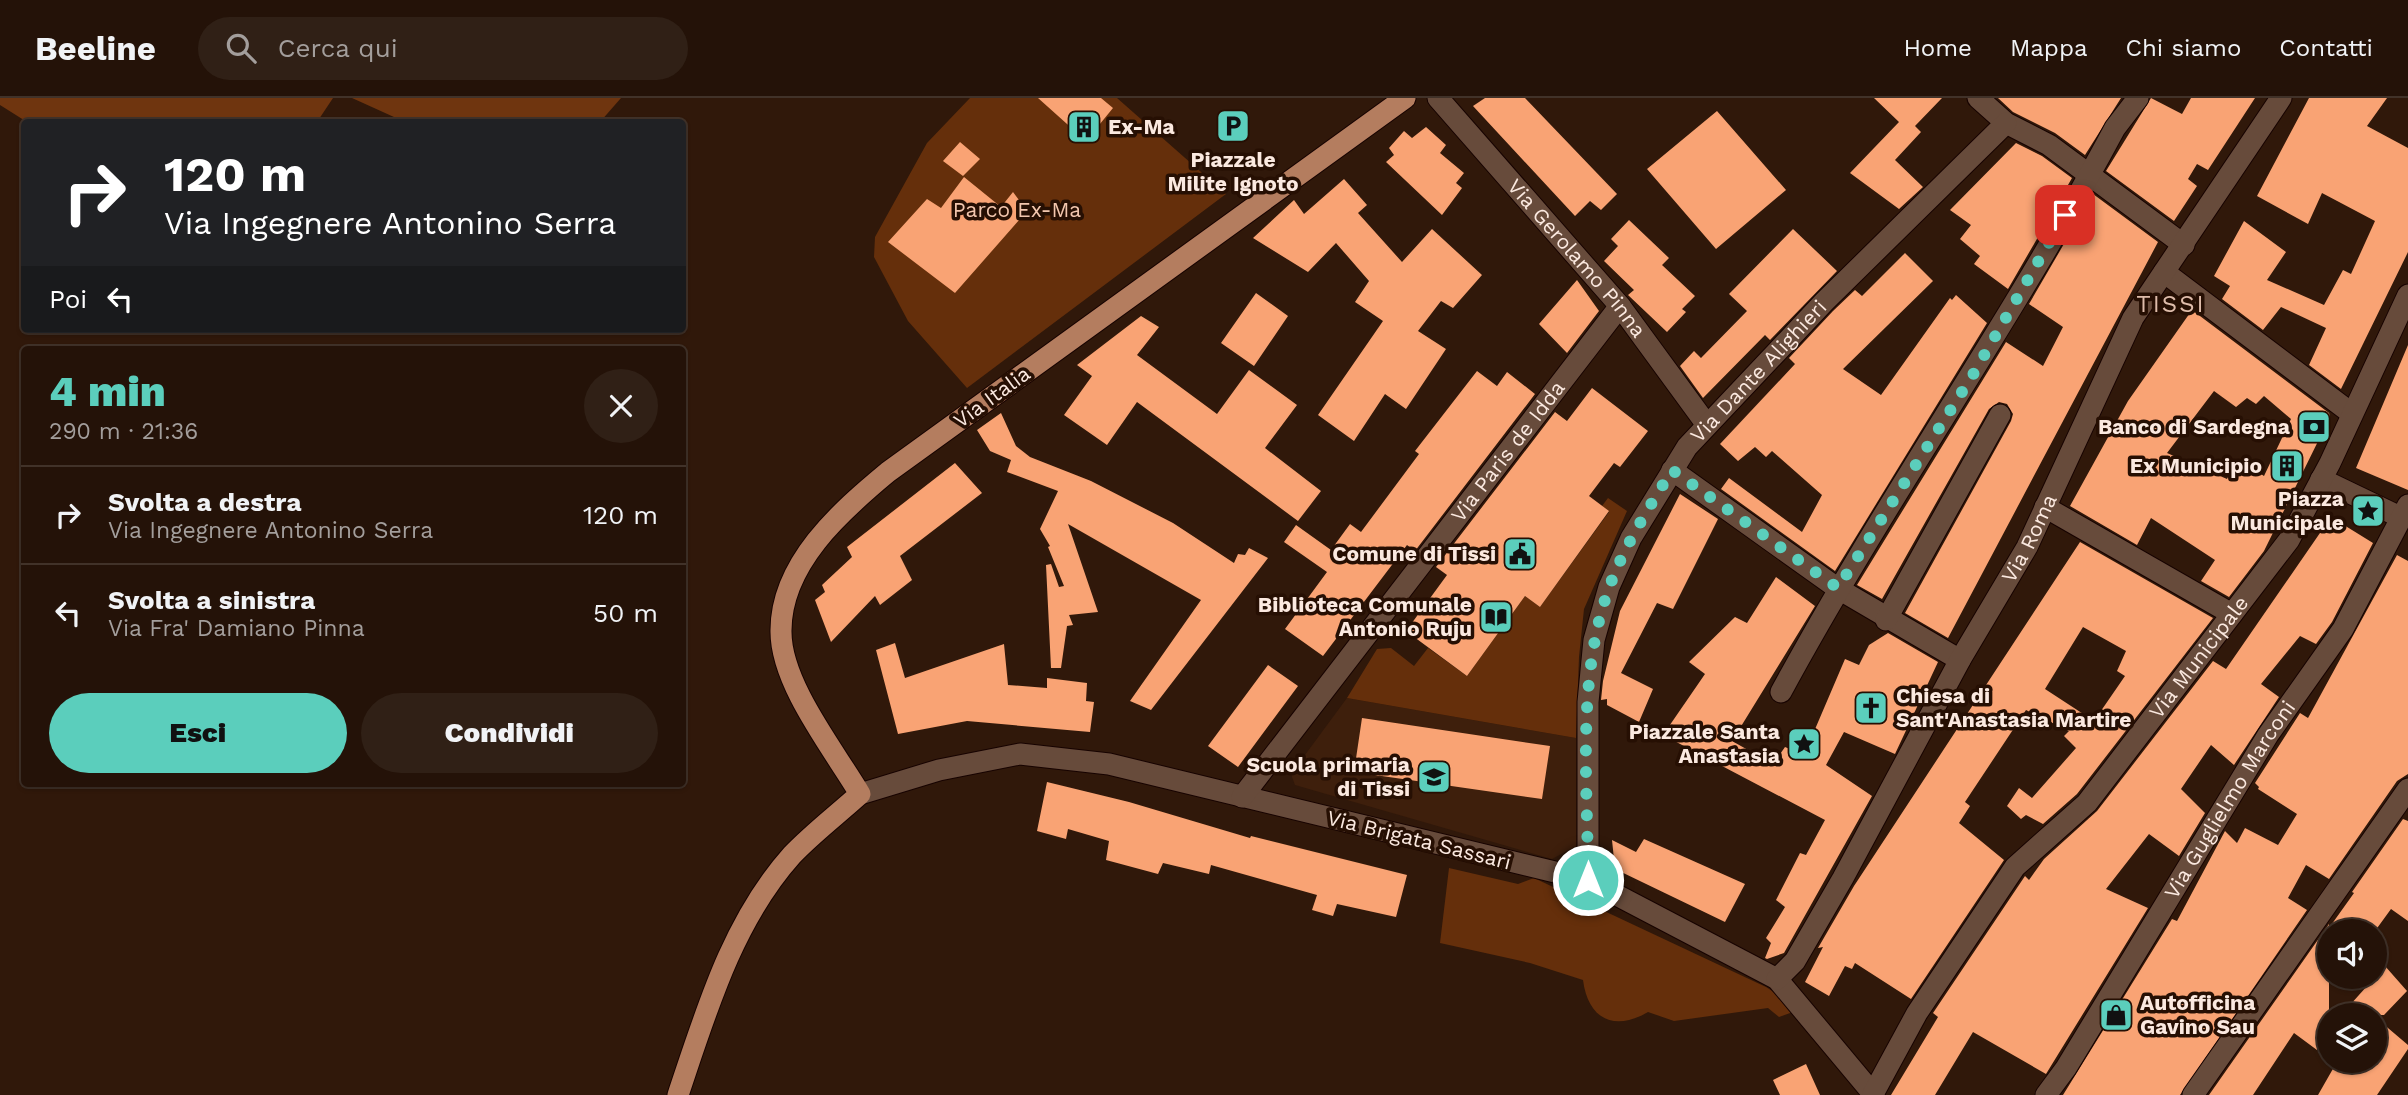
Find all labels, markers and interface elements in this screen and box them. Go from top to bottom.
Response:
search box [198,17,688,80]
text: Beeline [35,29,156,68]
icon: search [222,29,260,67]
text: Cerca qui [278,33,398,63]
text: Home [1903,34,1972,62]
text: Mappa [2010,34,2088,62]
text: Chi siamo [2126,34,2241,62]
text: Contatti [2279,34,2373,62]
parking icon: Piazzale Milite Ignoto [1214,107,1252,145]
building icon: Ex-Ma [1065,108,1103,146]
place label: Ex-Ma [1108,114,1176,139]
text: 120 m [164,145,306,203]
icon: right [49,147,140,238]
place label: Piazzale Milite Ignoto [1167,147,1299,196]
street label: Via Gerolamo Pinna [1503,174,1652,342]
pin [2035,185,2095,245]
icon: arrive [2046,196,2084,234]
park label: Parco Ex-Ma [953,197,1081,222]
text: Via Ingegnere Antonino Serra [164,204,616,242]
icon: left [101,280,139,318]
text: Poi [49,284,87,314]
district label: TISSI [2136,290,2206,318]
street label: Via Dante Alighieri [1685,294,1831,448]
street label: Via Italia [949,360,1035,433]
text: 4 min [49,367,166,416]
button: close [584,369,658,443]
street label: Via Paris de Idda [1445,375,1570,527]
bank icon: Banco di Sardegna [2295,408,2333,446]
place label: Banco di Sardegna [2098,414,2291,439]
text: 290 m · 21:36 [49,418,198,445]
building icon: Ex Municipio [2268,447,2306,485]
place label: Ex Municipio [2130,453,2262,478]
place label: Piazza Municipale [2231,486,2345,535]
text: Svolta a destra [108,487,301,517]
street label: Via Roma [1996,490,2062,587]
place icon: Piazza Municipale [2349,492,2387,530]
icon: right [49,496,87,534]
text: 120 m [583,500,658,530]
text: Via Ingegnere Antonino Serra [108,517,433,544]
public building icon: Comune di Tissi [1501,535,1539,573]
place label: Comune di Tissi [1332,541,1496,566]
text: Svolta a sinistra [108,585,315,615]
street label: Via Municipale [2143,591,2253,723]
place label: Biblioteca Comunale Antonio Ruju [1258,592,1472,641]
icon: left [49,594,87,632]
text: 50 m [593,598,658,628]
library icon: Biblioteca Comunale Antonio Ruju [1477,598,1515,636]
text: Via Fra' Damiano Pinna [108,615,365,642]
place label: Chiesa di Sant'Anastasia Martire [1896,683,2131,732]
church icon: Chiesa di Sant'Anastasia Martire [1852,689,1890,727]
button: Esci [49,693,347,773]
button: Condividi [361,693,658,773]
street label: Via Guglielmo Marconi [2159,696,2300,903]
place label: Piazzale Santa Anastasia [1629,719,1781,768]
place icon: Piazzale Santa Anastasia [1785,725,1823,763]
place label: Scuola primaria di Tissi [1246,752,1411,801]
school or university icon: Scuola primaria di Tissi [1415,758,1453,796]
street label: Via Brigata Sassari [1324,805,1514,874]
position arrow [1551,843,1625,917]
map controls [2317,919,2387,1073]
button: sound [2317,919,2387,989]
place label: Autofficina Gavino Sau [2140,990,2256,1039]
shop icon: Autofficina Gavino Sau [2097,996,2135,1034]
button: layers [2317,1003,2387,1073]

